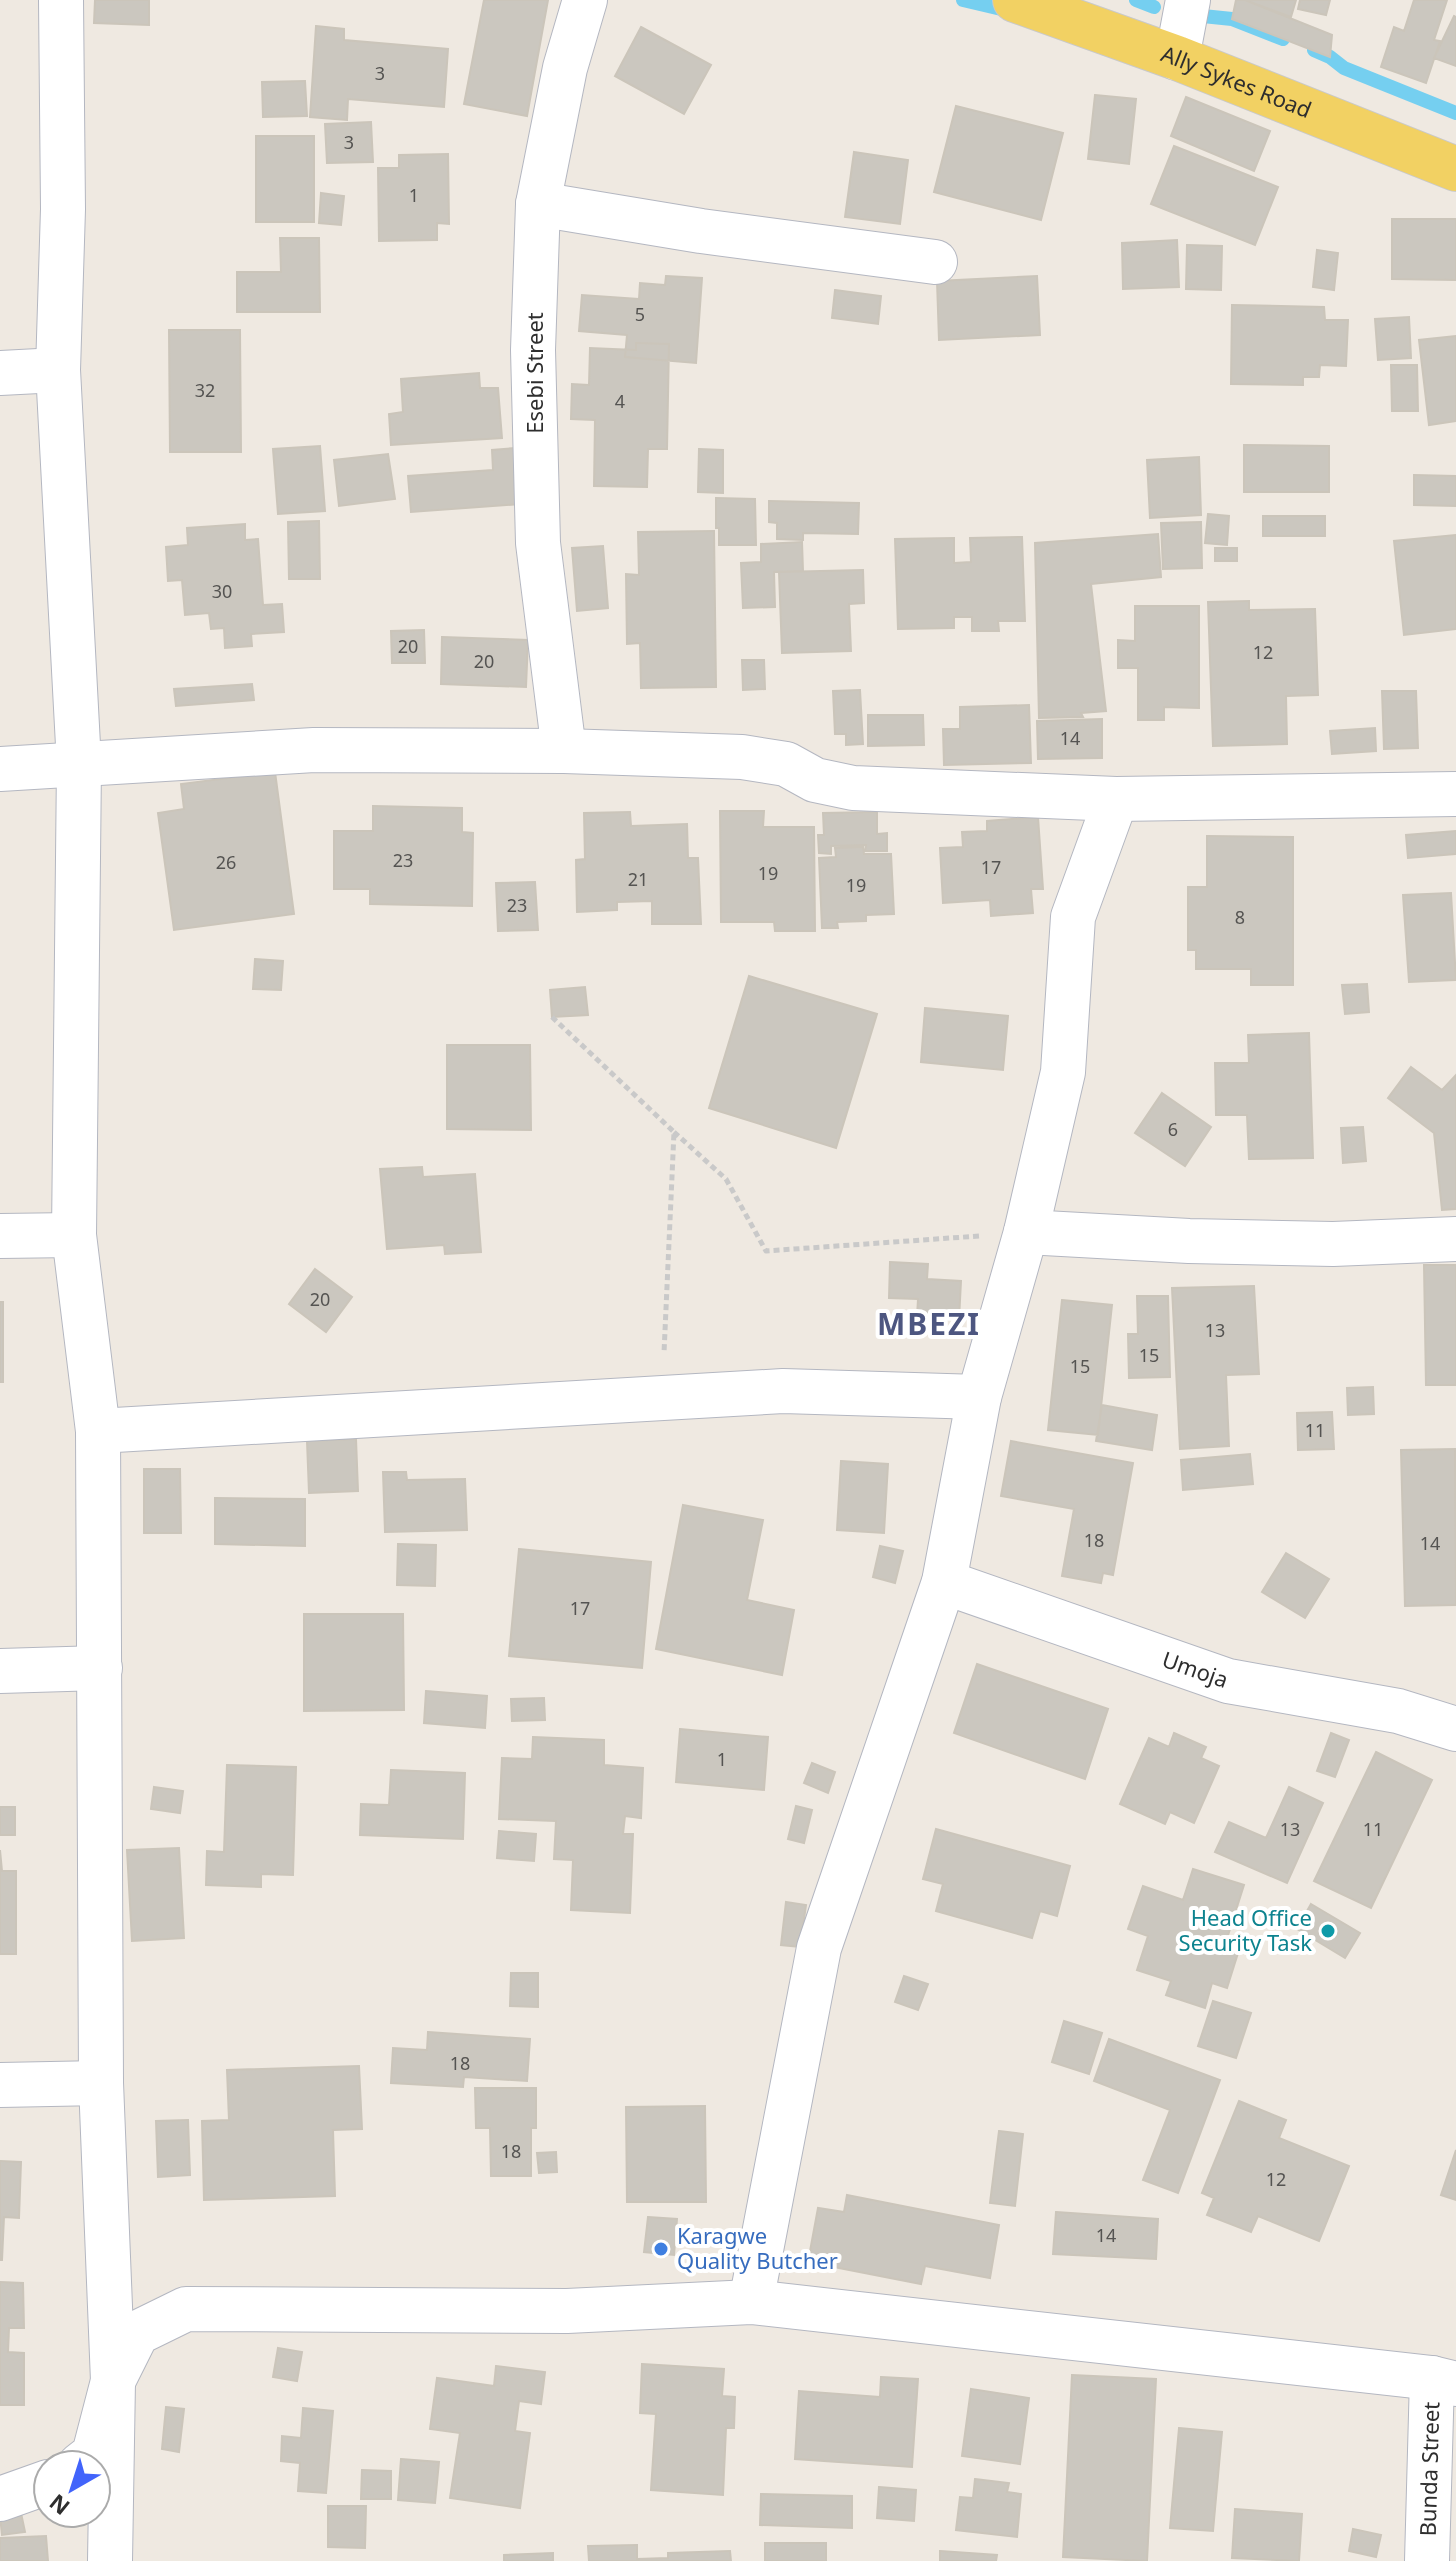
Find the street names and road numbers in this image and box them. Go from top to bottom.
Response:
street label: Ally Sykes Road [1158,38,1316,124]
street label: Esebi Street [519,312,549,434]
street label: Umoja [1158,1643,1233,1694]
street label: Bunda Street [1412,2401,1445,2537]

